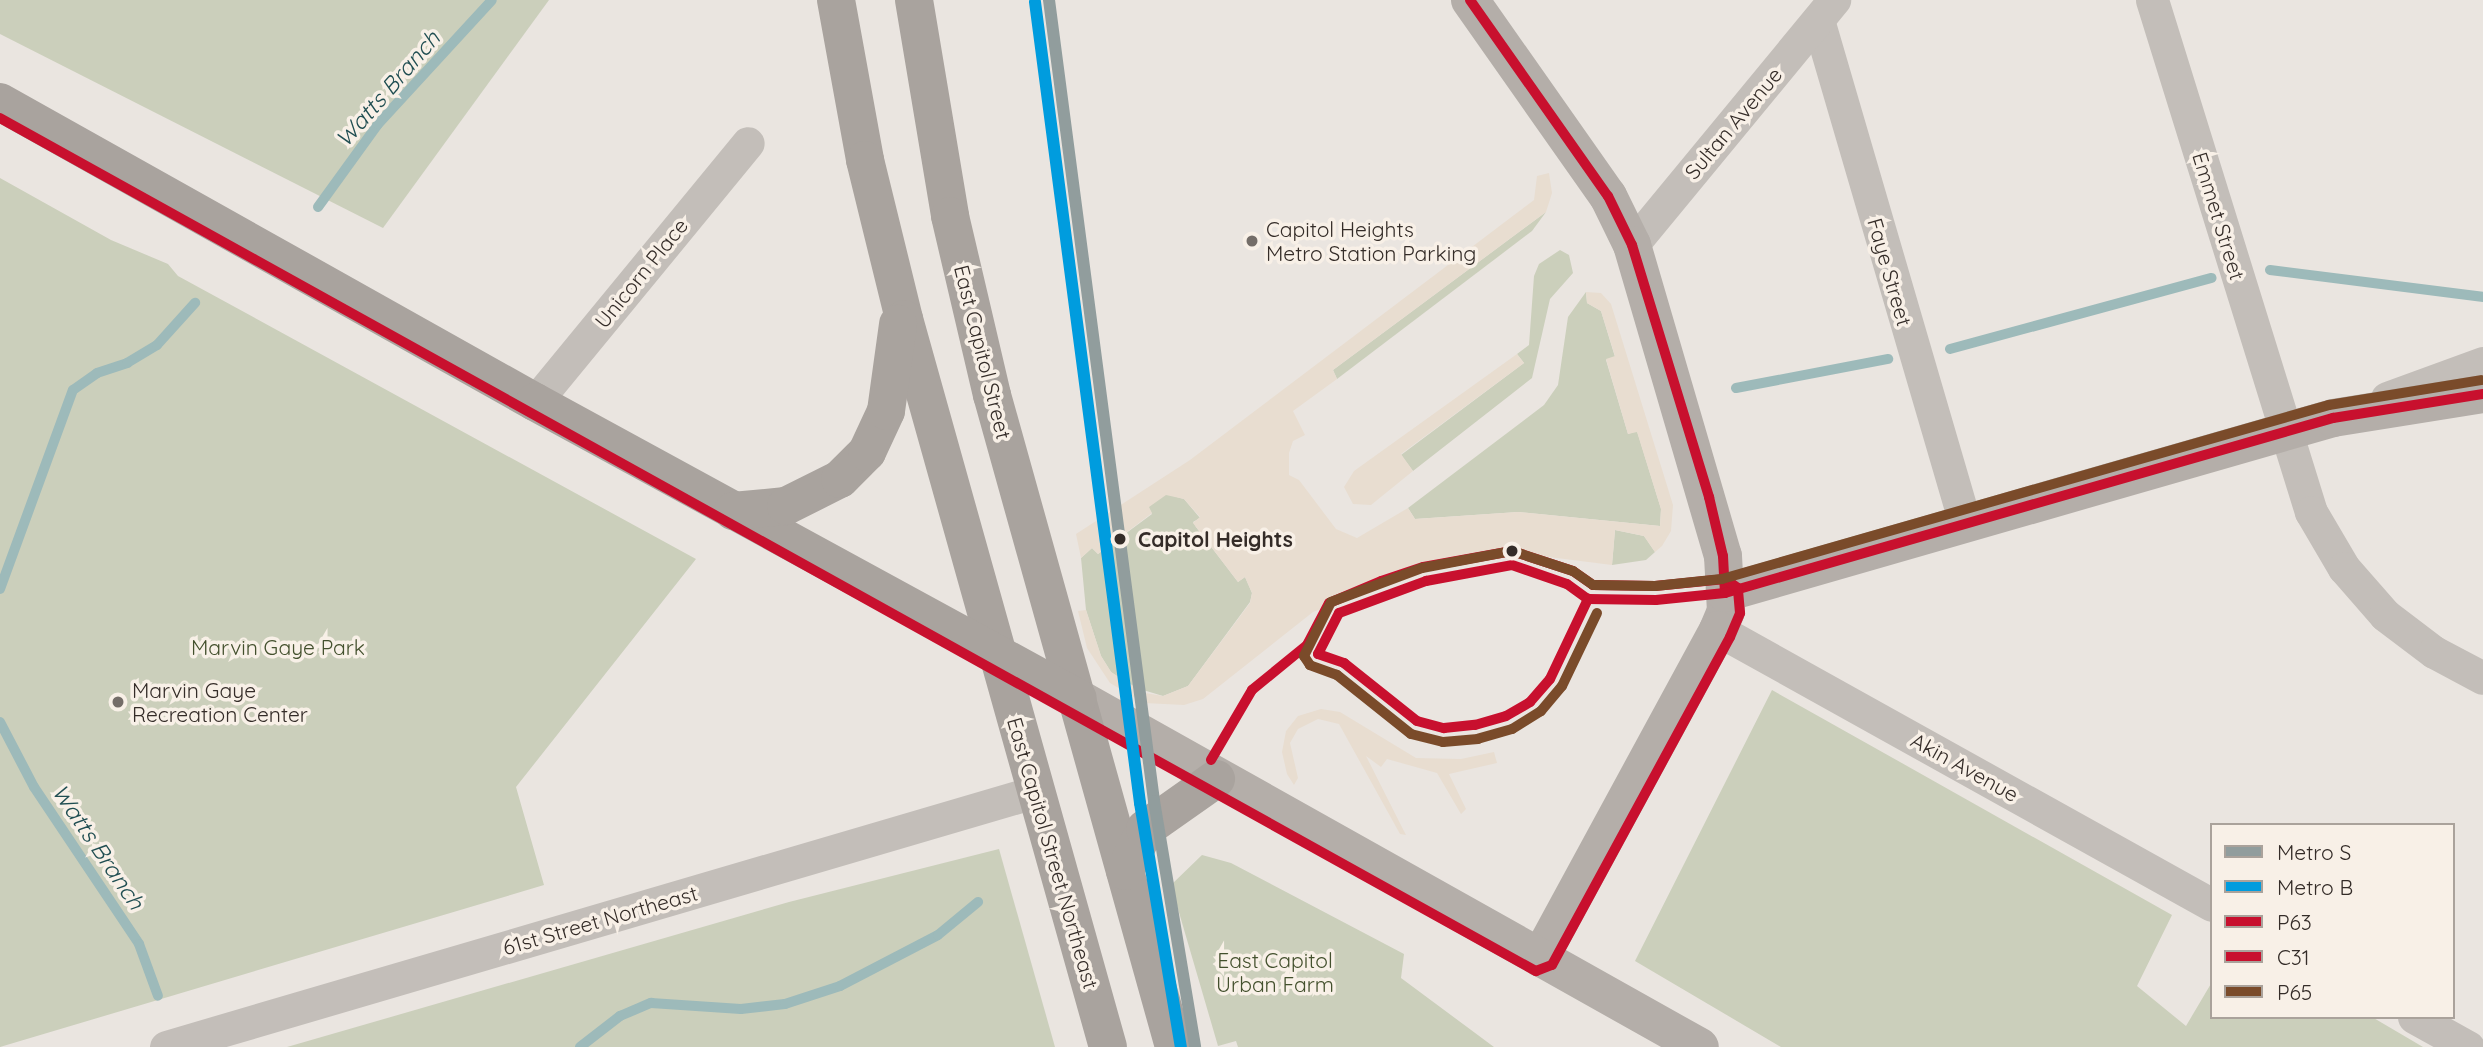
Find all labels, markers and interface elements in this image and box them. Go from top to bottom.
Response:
water label: Watts Branch [330,25,446,153]
street label: Sultan Avenue [1679,62,1787,184]
street label: Emmet Street [2188,149,2250,283]
street label: Unicorn Place [589,213,693,333]
street label: Faye Street [1863,215,1917,329]
place label: Capitol Heights Metro Station Parking [1266,216,1476,266]
marker: Capitol Heights Metro Station Parking [1244,233,1260,249]
street label: East Capitol Street [949,262,1017,442]
place label: Capitol Heights [1138,526,1293,552]
marker: Capitol Heights [1108,527,1132,551]
unlabelled marker [1505,544,1519,558]
park label: Marvin Gaye Park [191,634,365,660]
place label: Marvin Gaye Recreation Center [132,677,308,727]
marker: Marvin Gaye Recreation Center [110,694,126,710]
street label: East Capitol Street Northeast [1002,714,1104,992]
street label: Akin Avenue [1907,727,2023,807]
water label: Watts Branch [46,779,150,915]
legend [2210,823,2455,1019]
text: Metro S [2277,839,2351,865]
text: Metro B [2277,874,2353,900]
street label: 61st Street Northeast [500,880,700,960]
text: P63 [2277,909,2312,935]
text: C31 [2277,944,2310,970]
park label: East Capitol Urban Farm [1216,947,1334,997]
text: P65 [2277,979,2312,1005]

